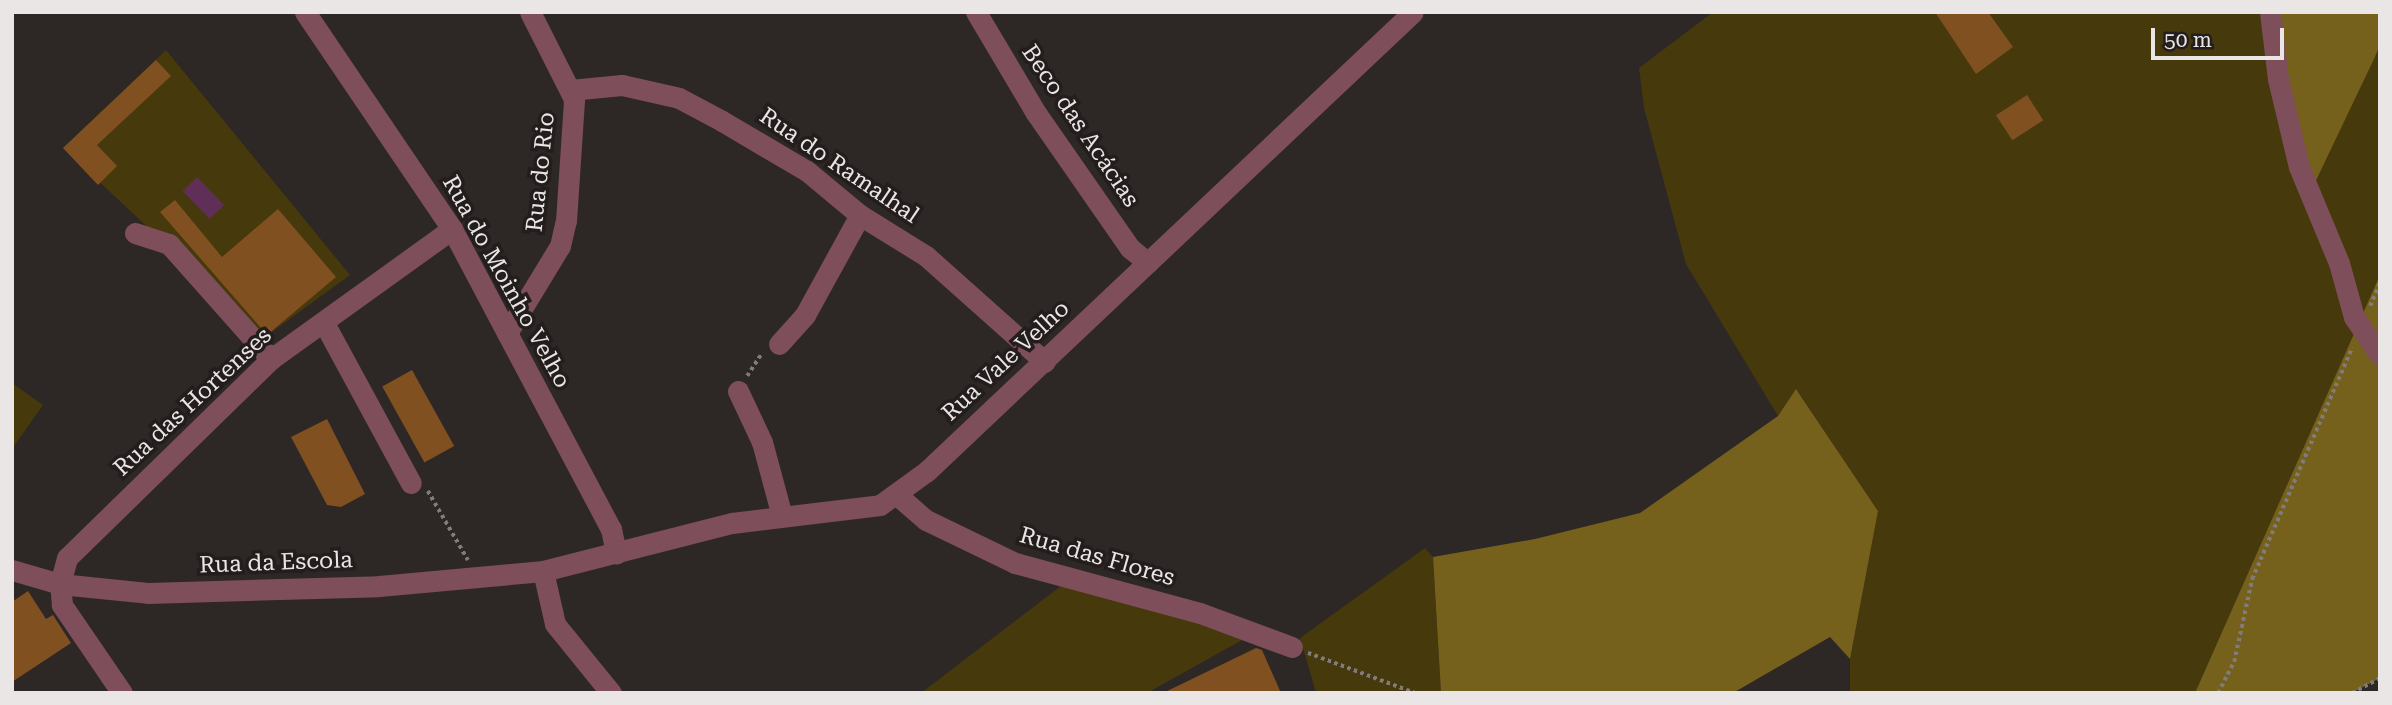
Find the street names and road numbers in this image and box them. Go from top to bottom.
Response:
street label: Beco das Acácias [1016,40,1144,212]
street label: Rua do Ramalhal [754,103,924,229]
street label: Rua do Rio [521,111,561,233]
street label: Rua do Moinho Velho [436,171,576,393]
street label: Rua Vale Velho [937,295,1075,427]
street label: Rua das Hortenses [109,322,277,482]
street label: Rua das Flores [1016,522,1178,592]
street label: Rua da Escola [199,547,353,579]

